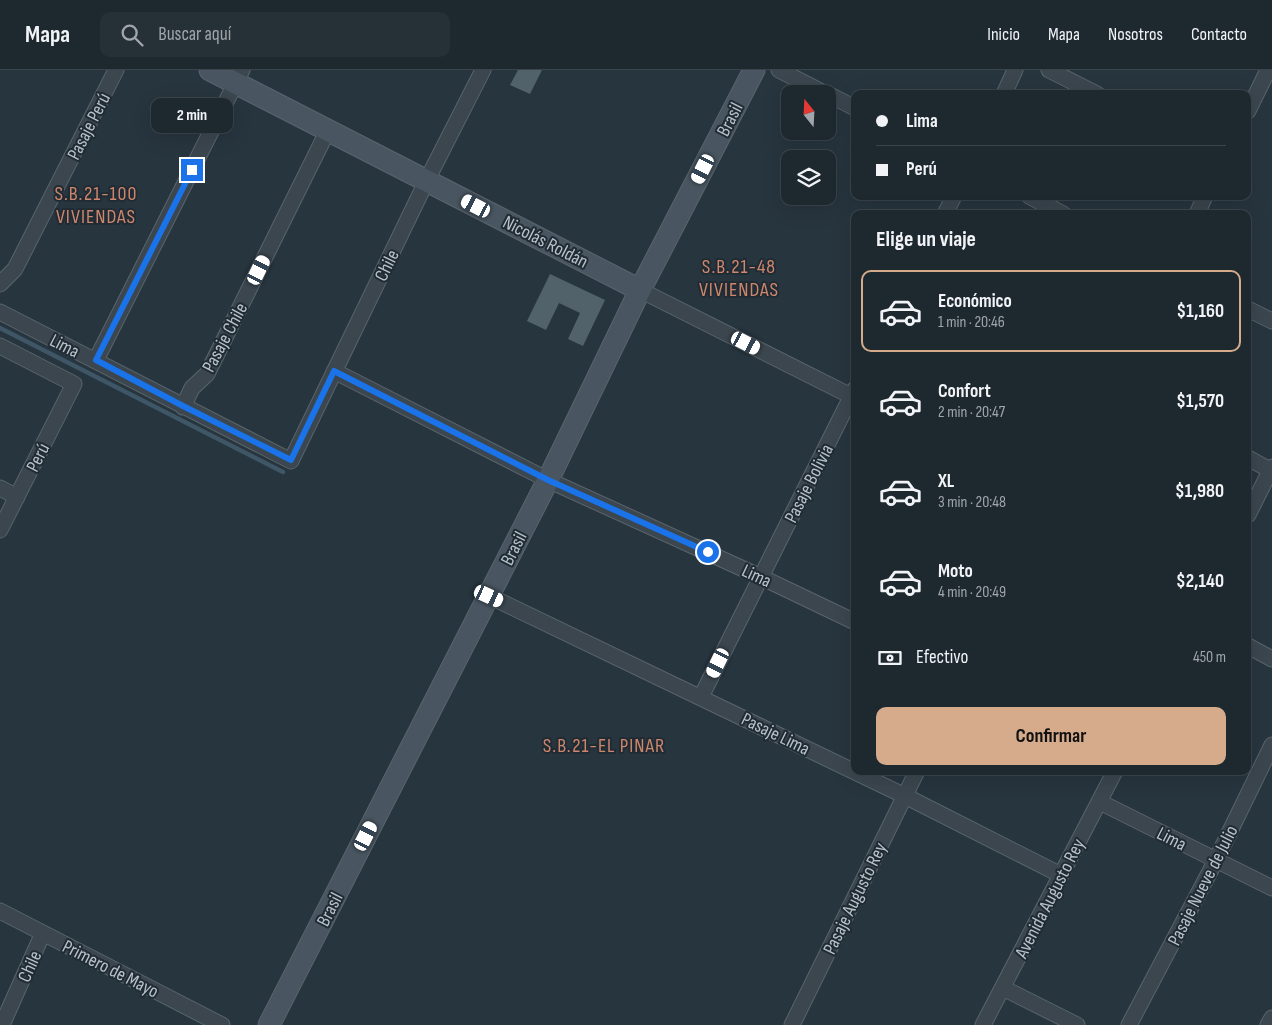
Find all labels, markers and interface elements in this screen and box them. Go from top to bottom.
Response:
search box [100,12,450,57]
text: Mapa [25,20,70,49]
icon: search [118,21,146,49]
text: Buscar aquí [158,23,231,46]
text: Inicio [987,24,1020,45]
text: Mapa [1048,24,1080,45]
text: Nosotros [1108,24,1163,45]
text: Contacto [1191,24,1247,45]
north arrow [781,85,836,140]
map controls [781,85,836,205]
street label: Pasaje Perú [63,89,116,164]
callout: 2 min [151,98,233,132]
street label: Brasil [712,99,748,140]
text: 2 min [177,106,207,125]
text: Lima [906,110,938,133]
button: layers [781,150,836,205]
car [689,152,716,186]
text: Perú [906,158,937,181]
route end [181,159,203,181]
district label: S.B.21-100 VIVIENDAS [55,182,137,229]
car [459,193,492,219]
street label: Nicolás Roldán [499,211,592,274]
text: Elige un viaje [876,226,976,253]
street label: Chile [370,246,405,285]
car [245,253,272,287]
district label: S.B.21-48 VIVIENDAS [699,255,779,302]
icon: car [878,289,923,334]
text: Económico [938,290,1012,313]
street label: Pasaje Chile [198,299,253,376]
text: $1,160 [1176,300,1224,323]
text: 1 min · 20:46 [938,313,1005,332]
street label: Lima [46,329,83,363]
car [729,330,762,356]
icon: car [878,379,923,424]
text: Confort [938,380,991,403]
text: $1,570 [1176,390,1224,413]
text: 2 min · 20:47 [938,403,1005,422]
street label: Perú [21,440,55,476]
street label: Pasaje Bolivia [780,440,839,527]
icon: car [878,469,923,514]
text: XL [938,470,954,493]
text: $1,980 [1175,480,1224,503]
text: 3 min · 20:48 [938,493,1006,512]
street label: Brasil [496,528,532,569]
route start [697,541,719,563]
icon: car [878,559,923,604]
street label: Lima [738,560,775,593]
text: Moto [938,560,973,583]
text: $2,140 [1176,570,1224,593]
car [472,583,505,609]
text: 4 min · 20:49 [938,583,1006,602]
icon: cash [876,644,904,672]
car [704,646,731,680]
text: Efectivo [916,646,968,669]
text: 450 m [1193,648,1226,667]
button: Confirmar [876,707,1226,765]
street label: Pasaje Lima [737,708,813,761]
district label: S.B.21-EL PINAR [543,734,665,758]
car [352,819,379,853]
street label: Lima [1153,822,1190,856]
street label: Pasaje Nueve de Julio [1163,822,1244,950]
street label: Avenida Augusto Rey [1010,834,1091,963]
street label: Pasaje Augusto Rey [818,838,893,958]
street label: Brasil [312,889,348,930]
street label: Primero de Mayo [58,935,162,1003]
street label: Chile [13,947,47,986]

